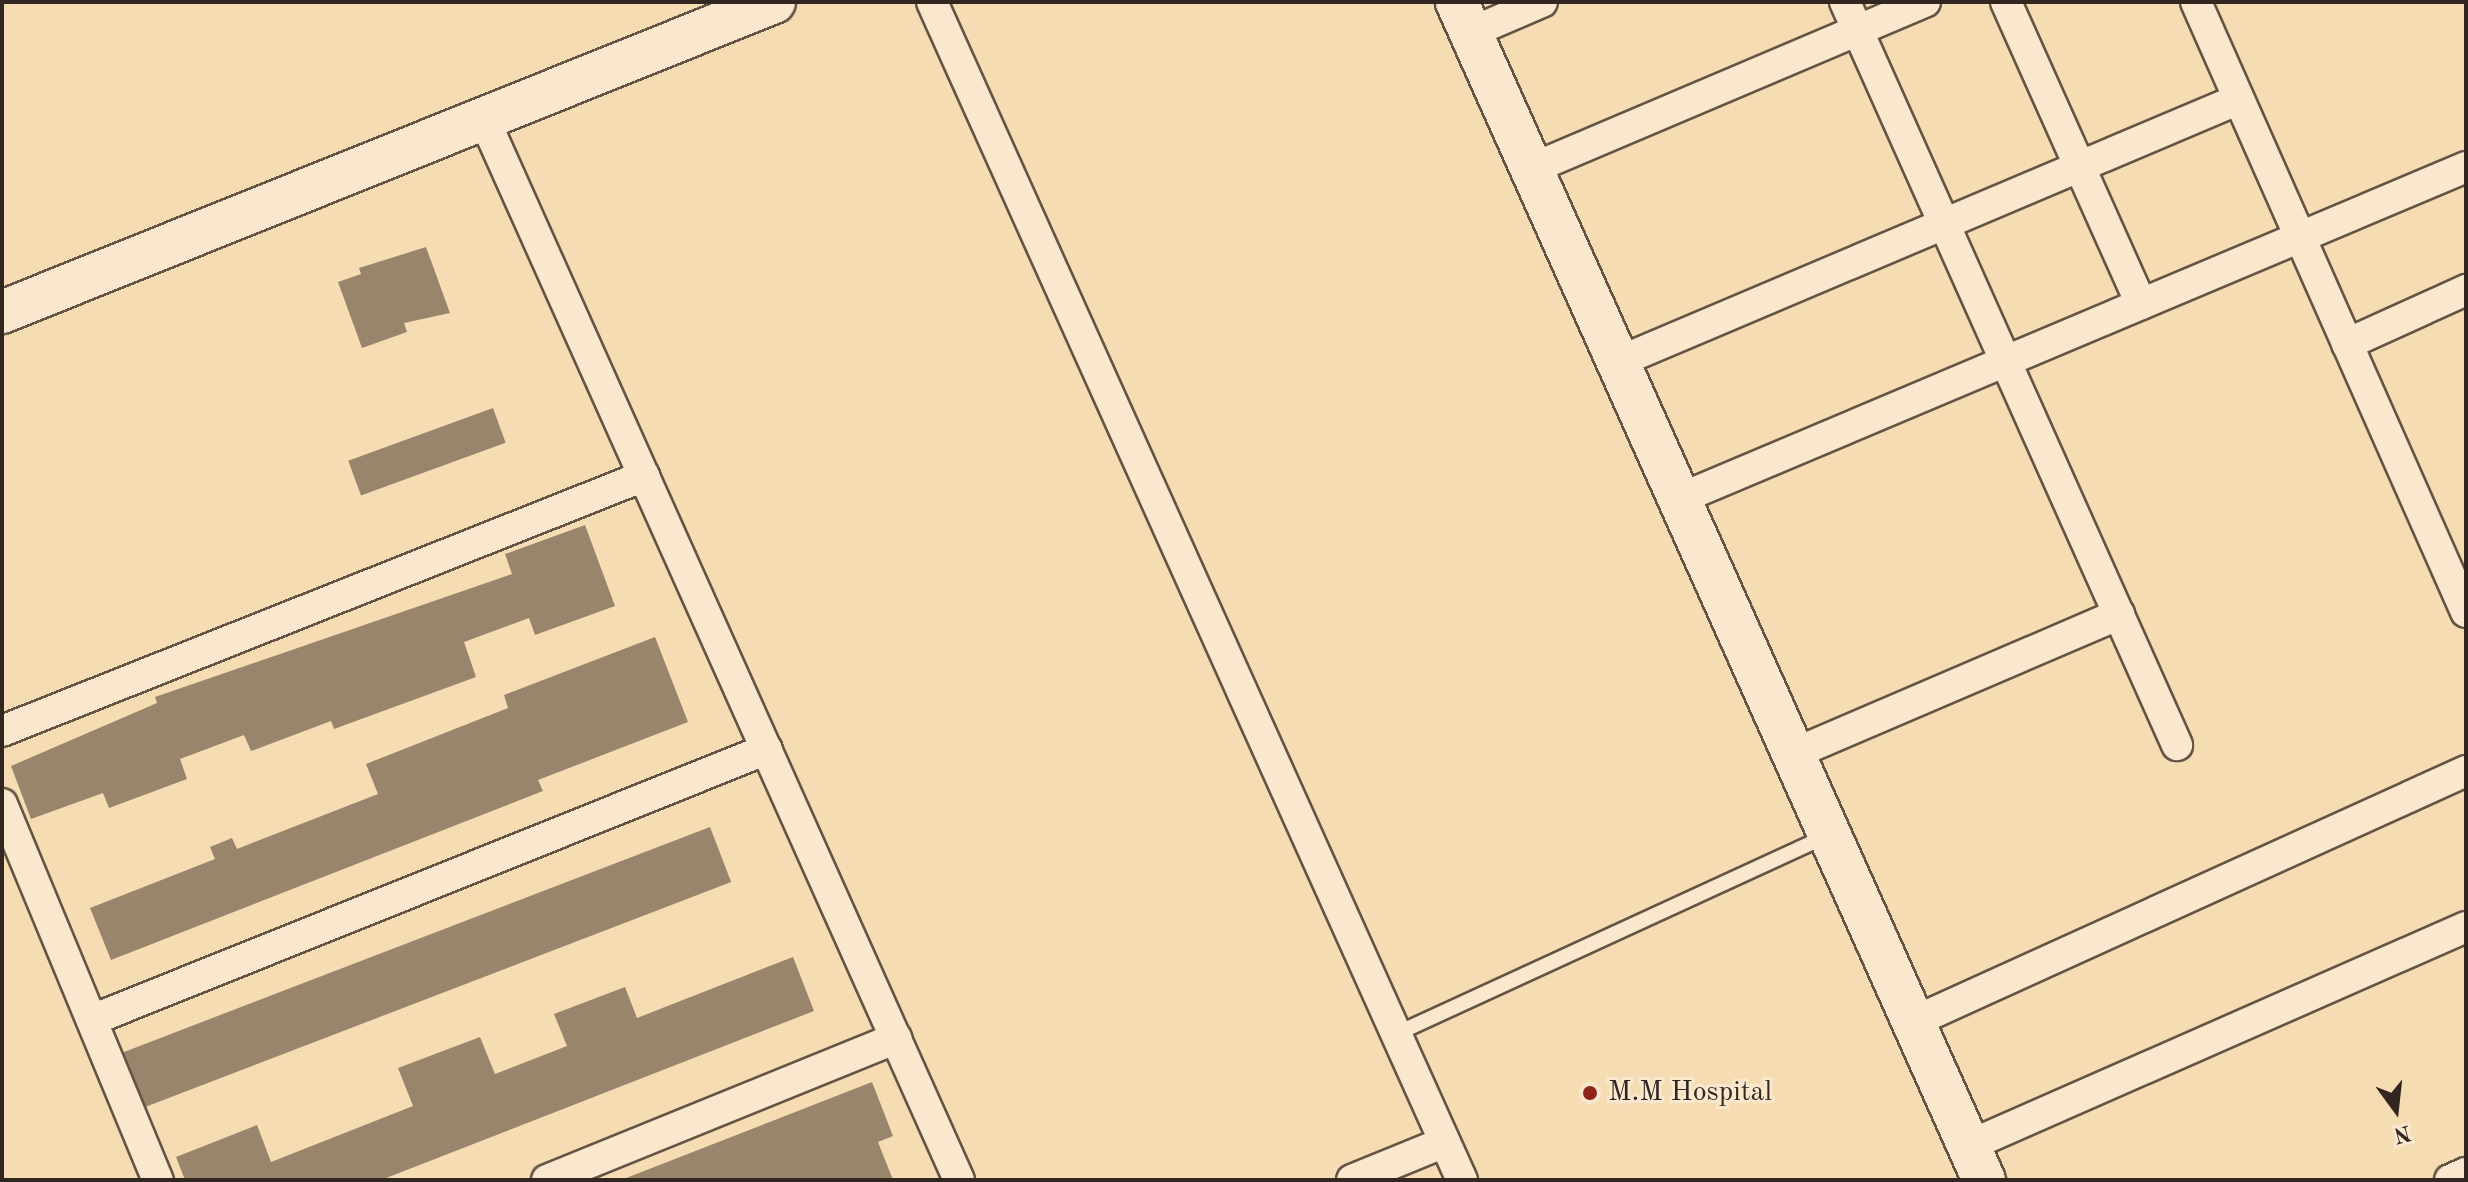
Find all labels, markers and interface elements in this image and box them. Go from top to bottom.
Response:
north arrow [2356,1070,2436,1150]
place label: M.M Hospital [1608,1076,1772,1110]
marker: M.M Hospital [1579,1082,1601,1104]
text: N [2391,1120,2413,1146]

